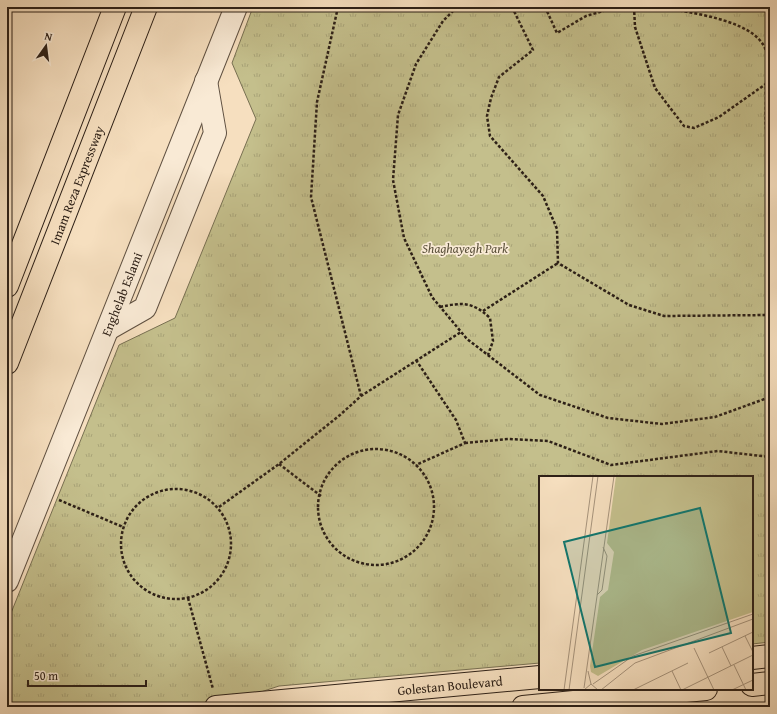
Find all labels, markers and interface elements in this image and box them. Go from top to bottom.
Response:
north arrow [26,26,66,66]
text: N [43,28,55,45]
street label: Imam Reza Expressway [45,123,109,247]
park label: Shaghayegh Park [422,239,508,258]
street label: Enghelab Eslami [97,249,147,339]
inset map [539,476,753,690]
scale bar [28,662,146,688]
text: 50 m [34,667,58,684]
street label: Golestan Boulevard [397,672,504,700]

